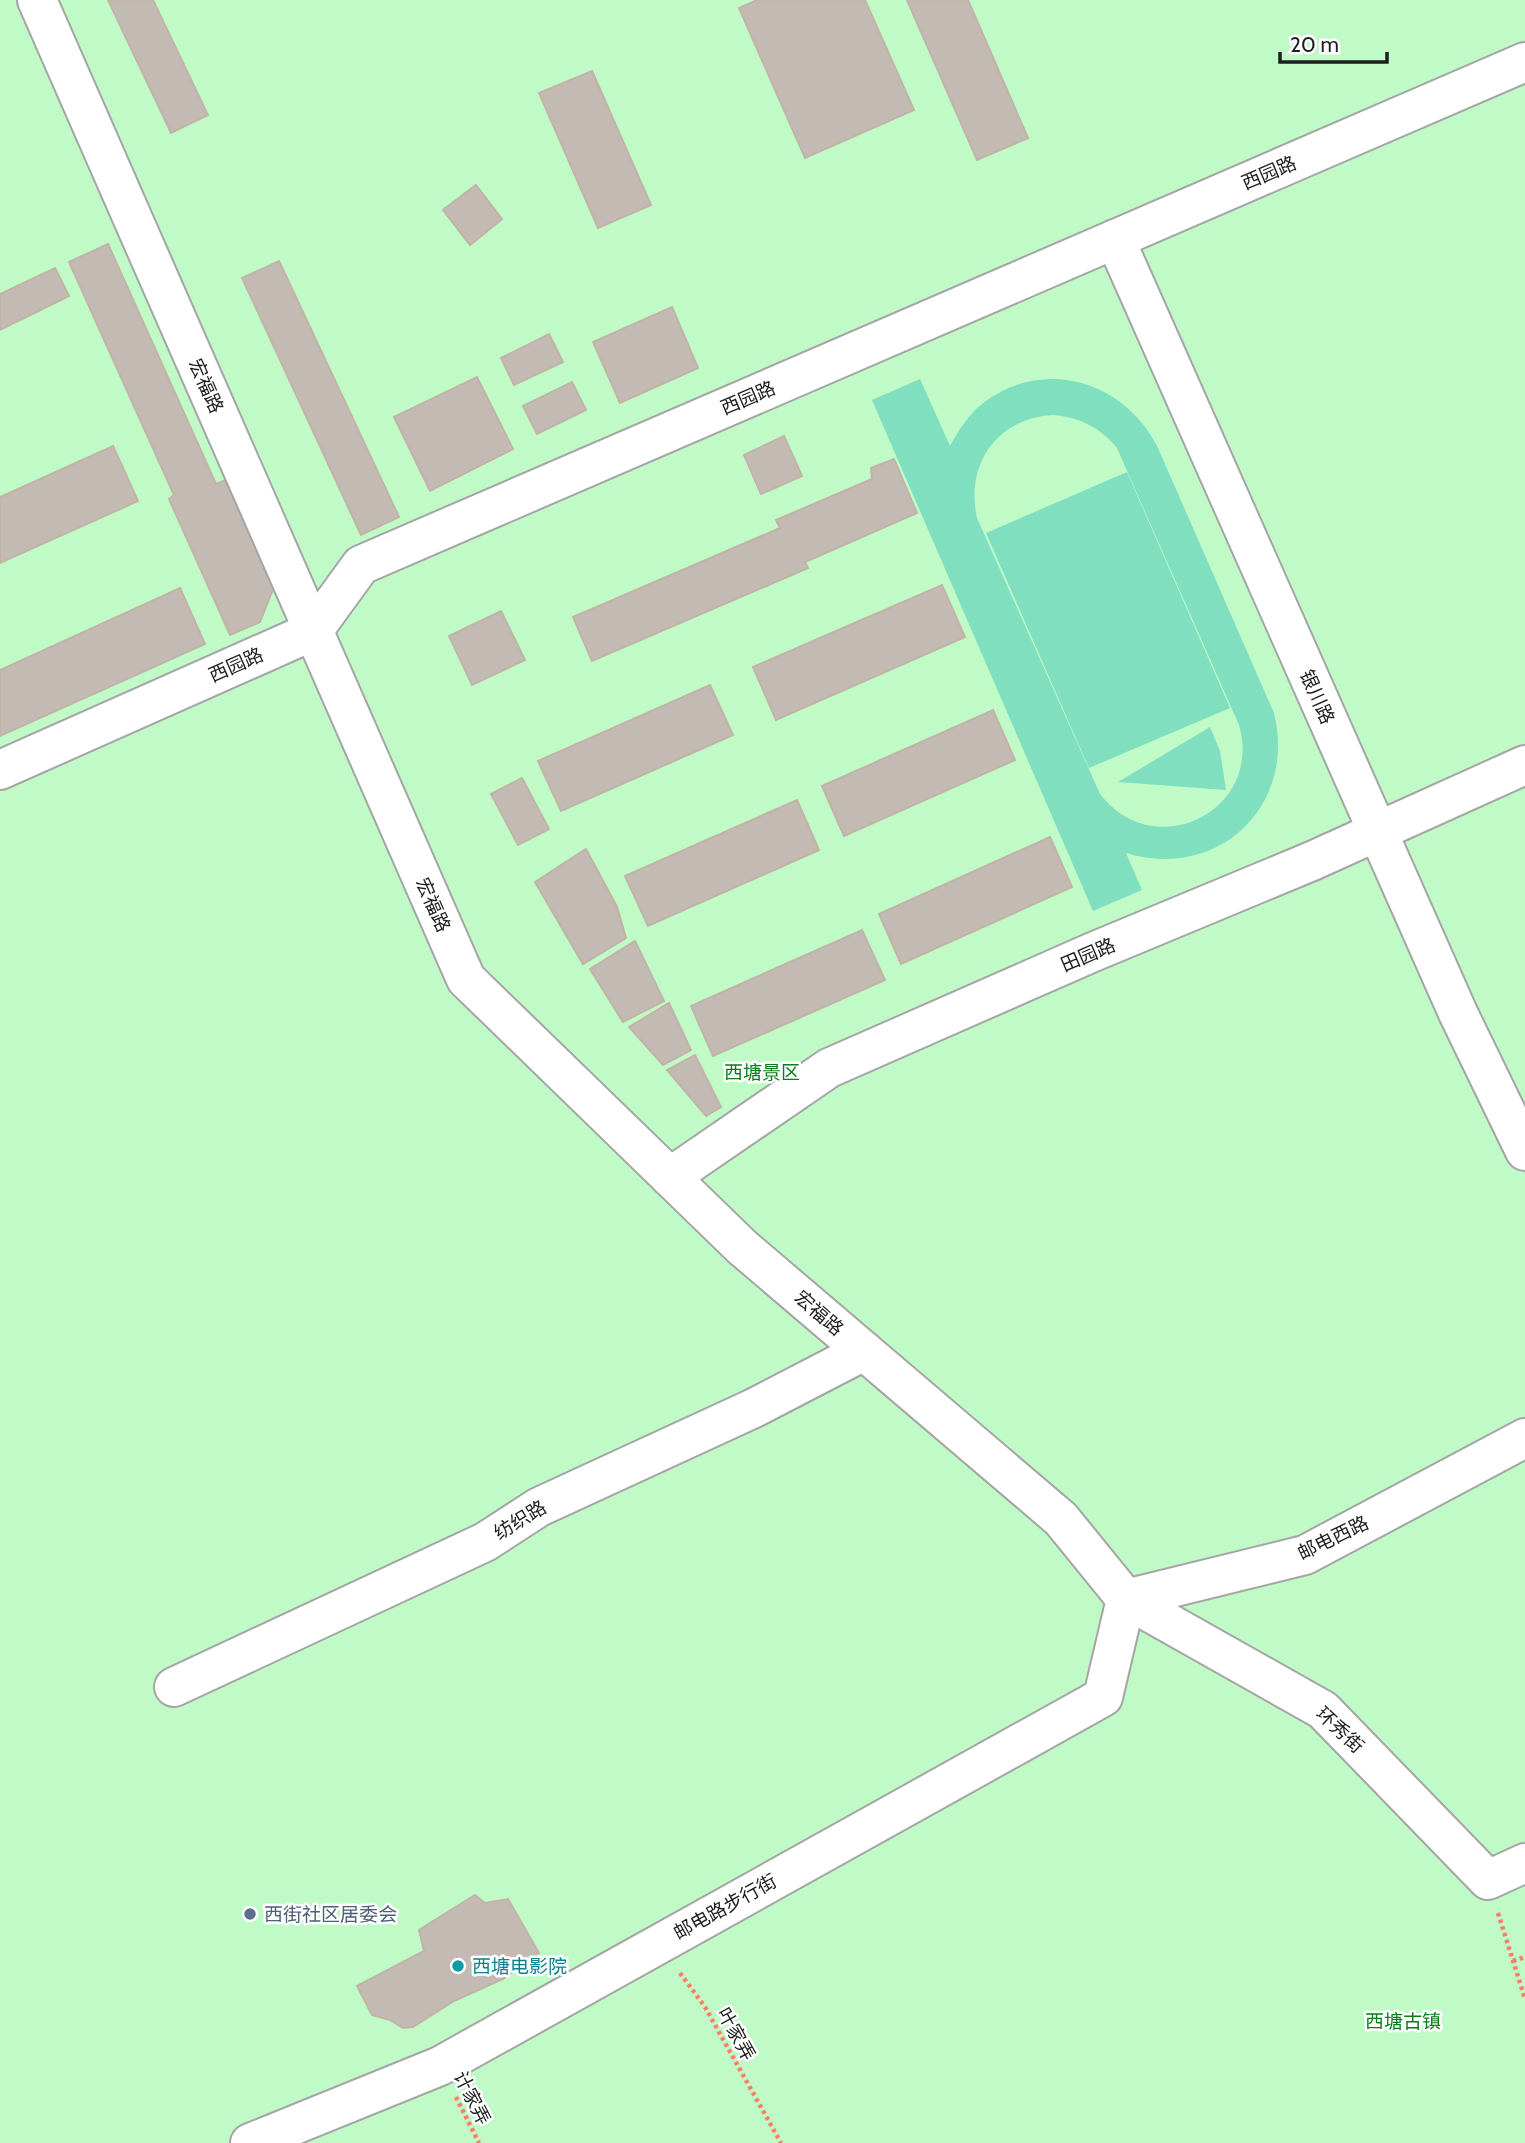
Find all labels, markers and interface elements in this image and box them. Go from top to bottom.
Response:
scale bar [1280,21,1387,65]
text: 20 m [1290,32,1339,57]
street label: 西园路 [1238,151,1300,195]
street label: 宏福路 [184,355,228,417]
street label: 西园路 [717,376,779,420]
street label: 西园路 [205,643,267,687]
street label: 银川路 [1295,666,1339,728]
street label: 宏福路 [411,874,455,936]
street label: 田园路 [1057,933,1119,977]
park label: 西塘景区 [724,1061,800,1084]
street label: 宏福路 [790,1286,848,1340]
street label: 纺织路 [490,1495,550,1545]
street label: 邮电西路 [1294,1511,1372,1565]
street label: 环秀街 [1311,1702,1369,1758]
street label: 邮电路步行街 [670,1869,780,1945]
place label: 西街社区居委会 [264,1903,397,1926]
marker: 西街社区居委会 [242,1906,258,1922]
place label: 西塘电影院 [472,1955,567,1978]
marker: 西塘电影院 [450,1958,466,1974]
street label: 叶家弄 [712,2003,760,2065]
park label: 西塘古镇 [1365,2010,1441,2033]
street label: 计家弄 [449,2067,495,2129]

